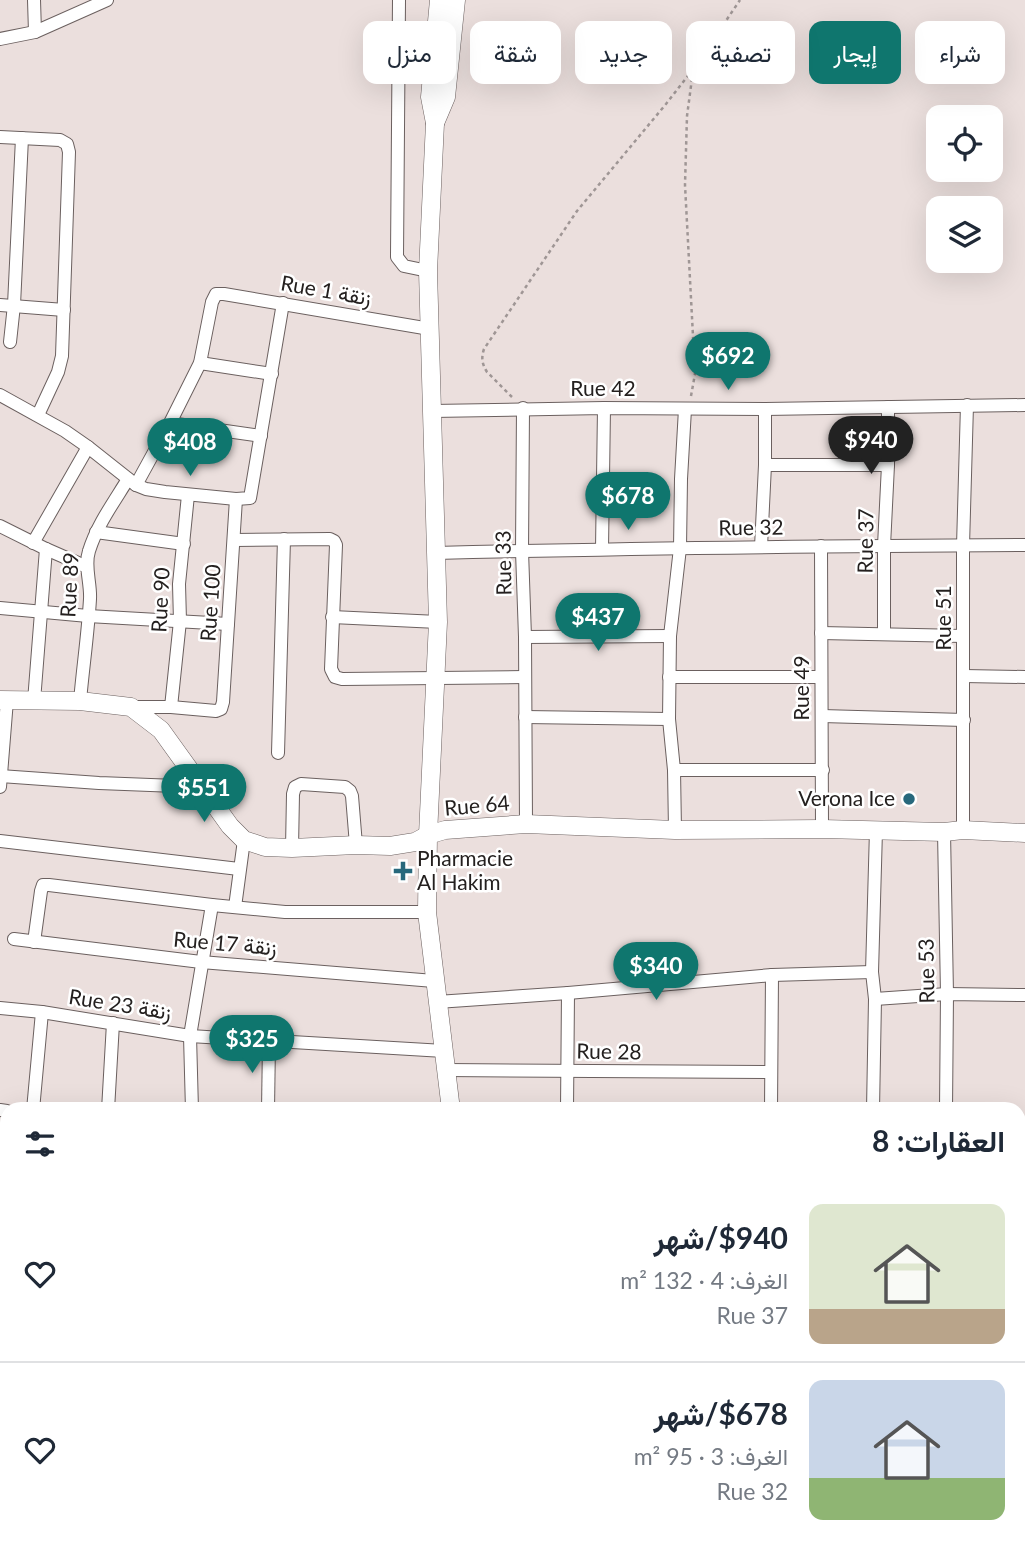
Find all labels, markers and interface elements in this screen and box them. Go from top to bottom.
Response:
chip: منزل [363,21,456,84]
chip: شقة [470,21,561,84]
chip: جديد [575,21,672,84]
chip: تصفية [686,21,795,84]
chip: إيجار [809,21,901,84]
chip: شراء [915,21,1005,84]
map controls [926,105,1003,273]
button: locate [926,105,1003,182]
button: layers [926,196,1003,273]
street label: Rue 1 زنقة [279,269,374,312]
pin: $692 [687,332,769,392]
text: $692 [701,341,755,369]
street label: Rue 42 [570,375,636,400]
pin: $940 [830,416,912,476]
pin: $408 [149,419,231,478]
text: $940 [844,425,898,453]
text: $408 [163,427,217,455]
pin: $678 [587,472,669,532]
text: $678 [601,481,655,509]
street label: Rue 37 [851,508,878,574]
street label: Rue 32 [718,513,784,540]
street label: Rue 33 [489,530,516,596]
street label: Rue 89 [54,552,83,618]
street label: Rue 100 [194,563,225,642]
street label: Rue 90 [145,567,174,633]
street label: Rue 51 [930,585,955,651]
pin: $437 [557,594,639,653]
text: $437 [571,602,625,630]
street label: Rue 49 [788,655,813,721]
pin: $551 [163,764,245,824]
text: $551 [177,773,231,801]
place label: Verona Ice [798,785,895,810]
street label: Rue 64 [443,789,510,820]
marker: Verona Ice [901,791,917,807]
place label: Pharmacie Al Hakim [417,845,513,894]
marker: Pharmacie Al Hakim [395,863,411,879]
street label: Rue 17 زنقة [172,926,278,961]
street label: Rue 53 [912,938,939,1004]
pin: $340 [615,942,697,1002]
text: $340 [629,951,683,979]
street label: Rue 23 زنقة [67,983,173,1026]
pin: $325 [211,1016,293,1075]
text: $325 [225,1024,279,1052]
street label: Rue 28 [576,1037,642,1064]
text: العقارات: 8 [872,1122,1005,1158]
icon: filters [21,1125,59,1163]
text: $940/شهر [654,1219,788,1255]
icon: home [865,1232,949,1316]
icon: heart [21,1255,59,1293]
text: الغرف: 4 · 132 m² [620,1266,788,1294]
text: Rue 37 [717,1301,788,1329]
text: $678/شهر [654,1395,788,1431]
icon: home [865,1408,949,1492]
icon: heart [21,1431,59,1469]
text: الغرف: 3 · 95 m² [634,1442,788,1470]
text: Rue 32 [717,1477,788,1505]

